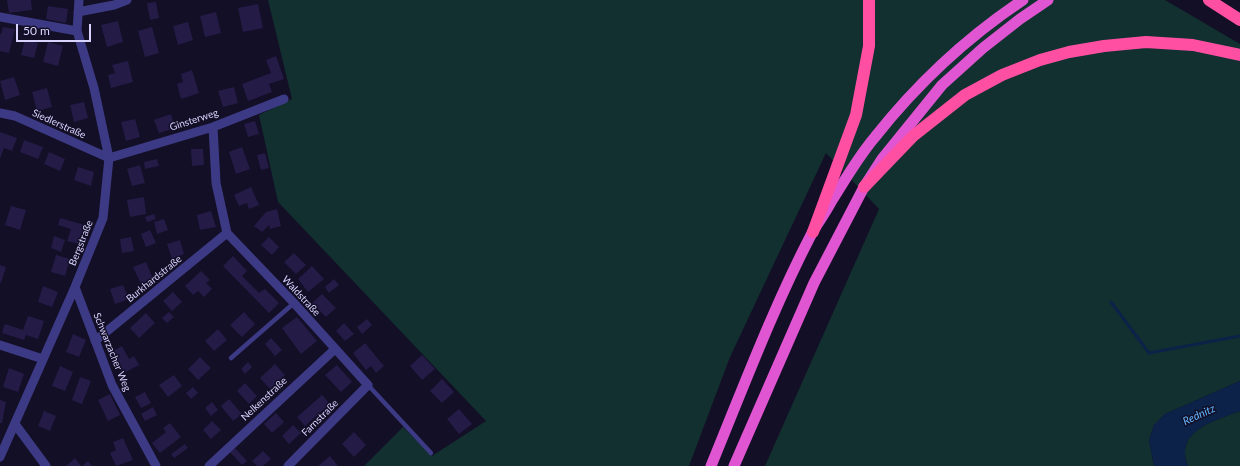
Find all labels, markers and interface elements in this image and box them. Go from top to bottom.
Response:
scale bar [18,16,93,42]
text: 50 m [23,23,50,38]
street label: Siedlerstraße [30,107,88,141]
street label: Ginsterweg [168,107,220,133]
street label: Bergstraße [66,219,96,267]
street label: Burkhardstraße [124,253,184,305]
street label: Waldstraße [279,274,323,318]
street label: Schwarzacher Weg [91,311,133,393]
street label: Nelkenstraße [239,375,289,423]
street label: Farnstraße [299,397,341,439]
water label: Rednitz [1181,402,1217,428]

